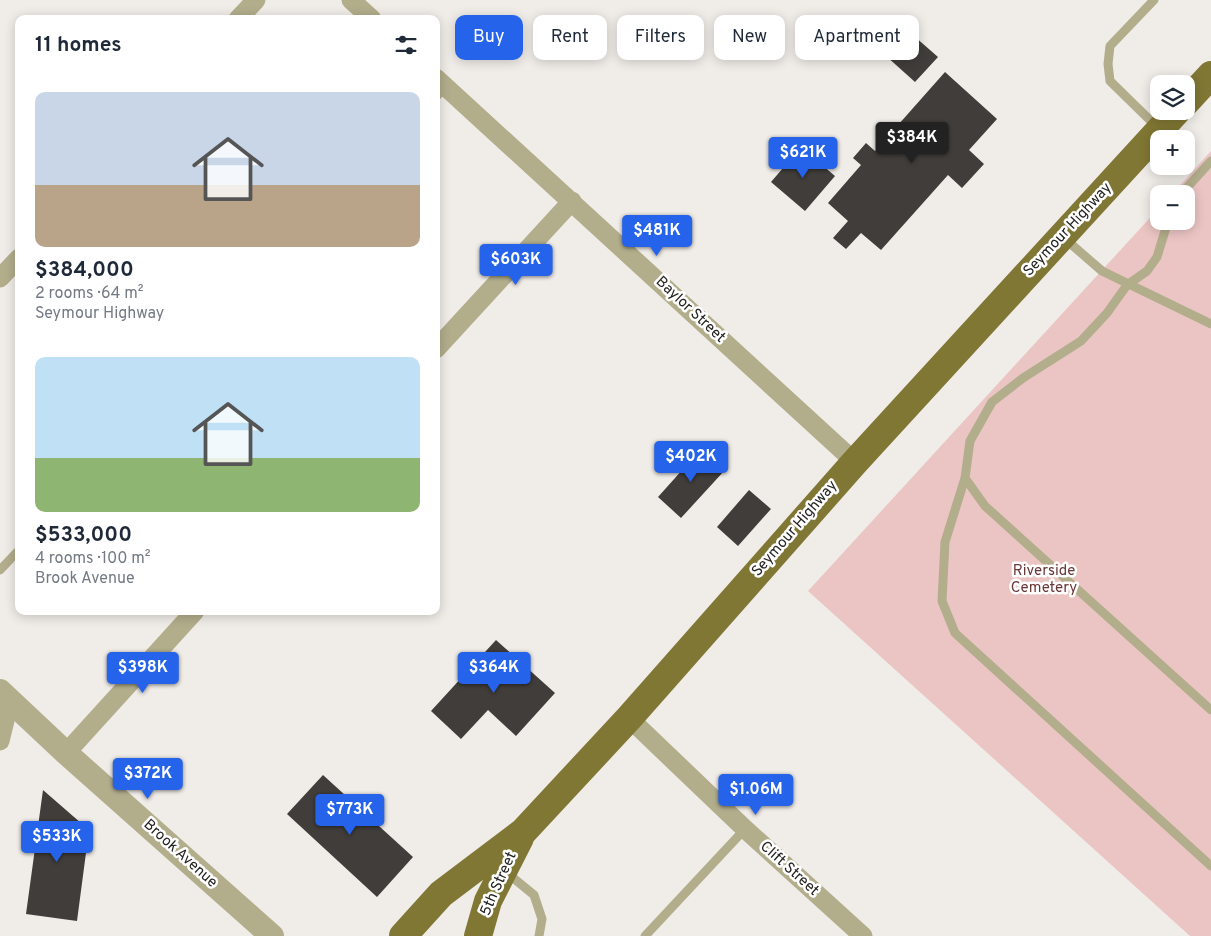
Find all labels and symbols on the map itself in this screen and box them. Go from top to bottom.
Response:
pin: $384K [877,121,947,164]
pin: $621K [768,136,838,179]
street label: Seymour Highway [1020,179,1116,281]
pin: $481K [622,214,692,257]
pin: $603K [481,244,551,286]
street label: Baylor Street [651,273,729,347]
pin: $402K [656,440,726,483]
street label: Seymour Highway [748,477,842,581]
park label: Riverside Cemetery [1011,562,1077,598]
pin: $398K [108,652,178,694]
pin: $364K [459,652,529,694]
pin: $372K [113,758,183,800]
pin: $1.06M [715,774,797,816]
pin: $773K [315,794,385,836]
street label: Brook Avenue [139,816,221,892]
pin: $533K [22,820,92,863]
street label: Clift Street [755,837,823,901]
street label: 5th Street [477,849,521,919]

